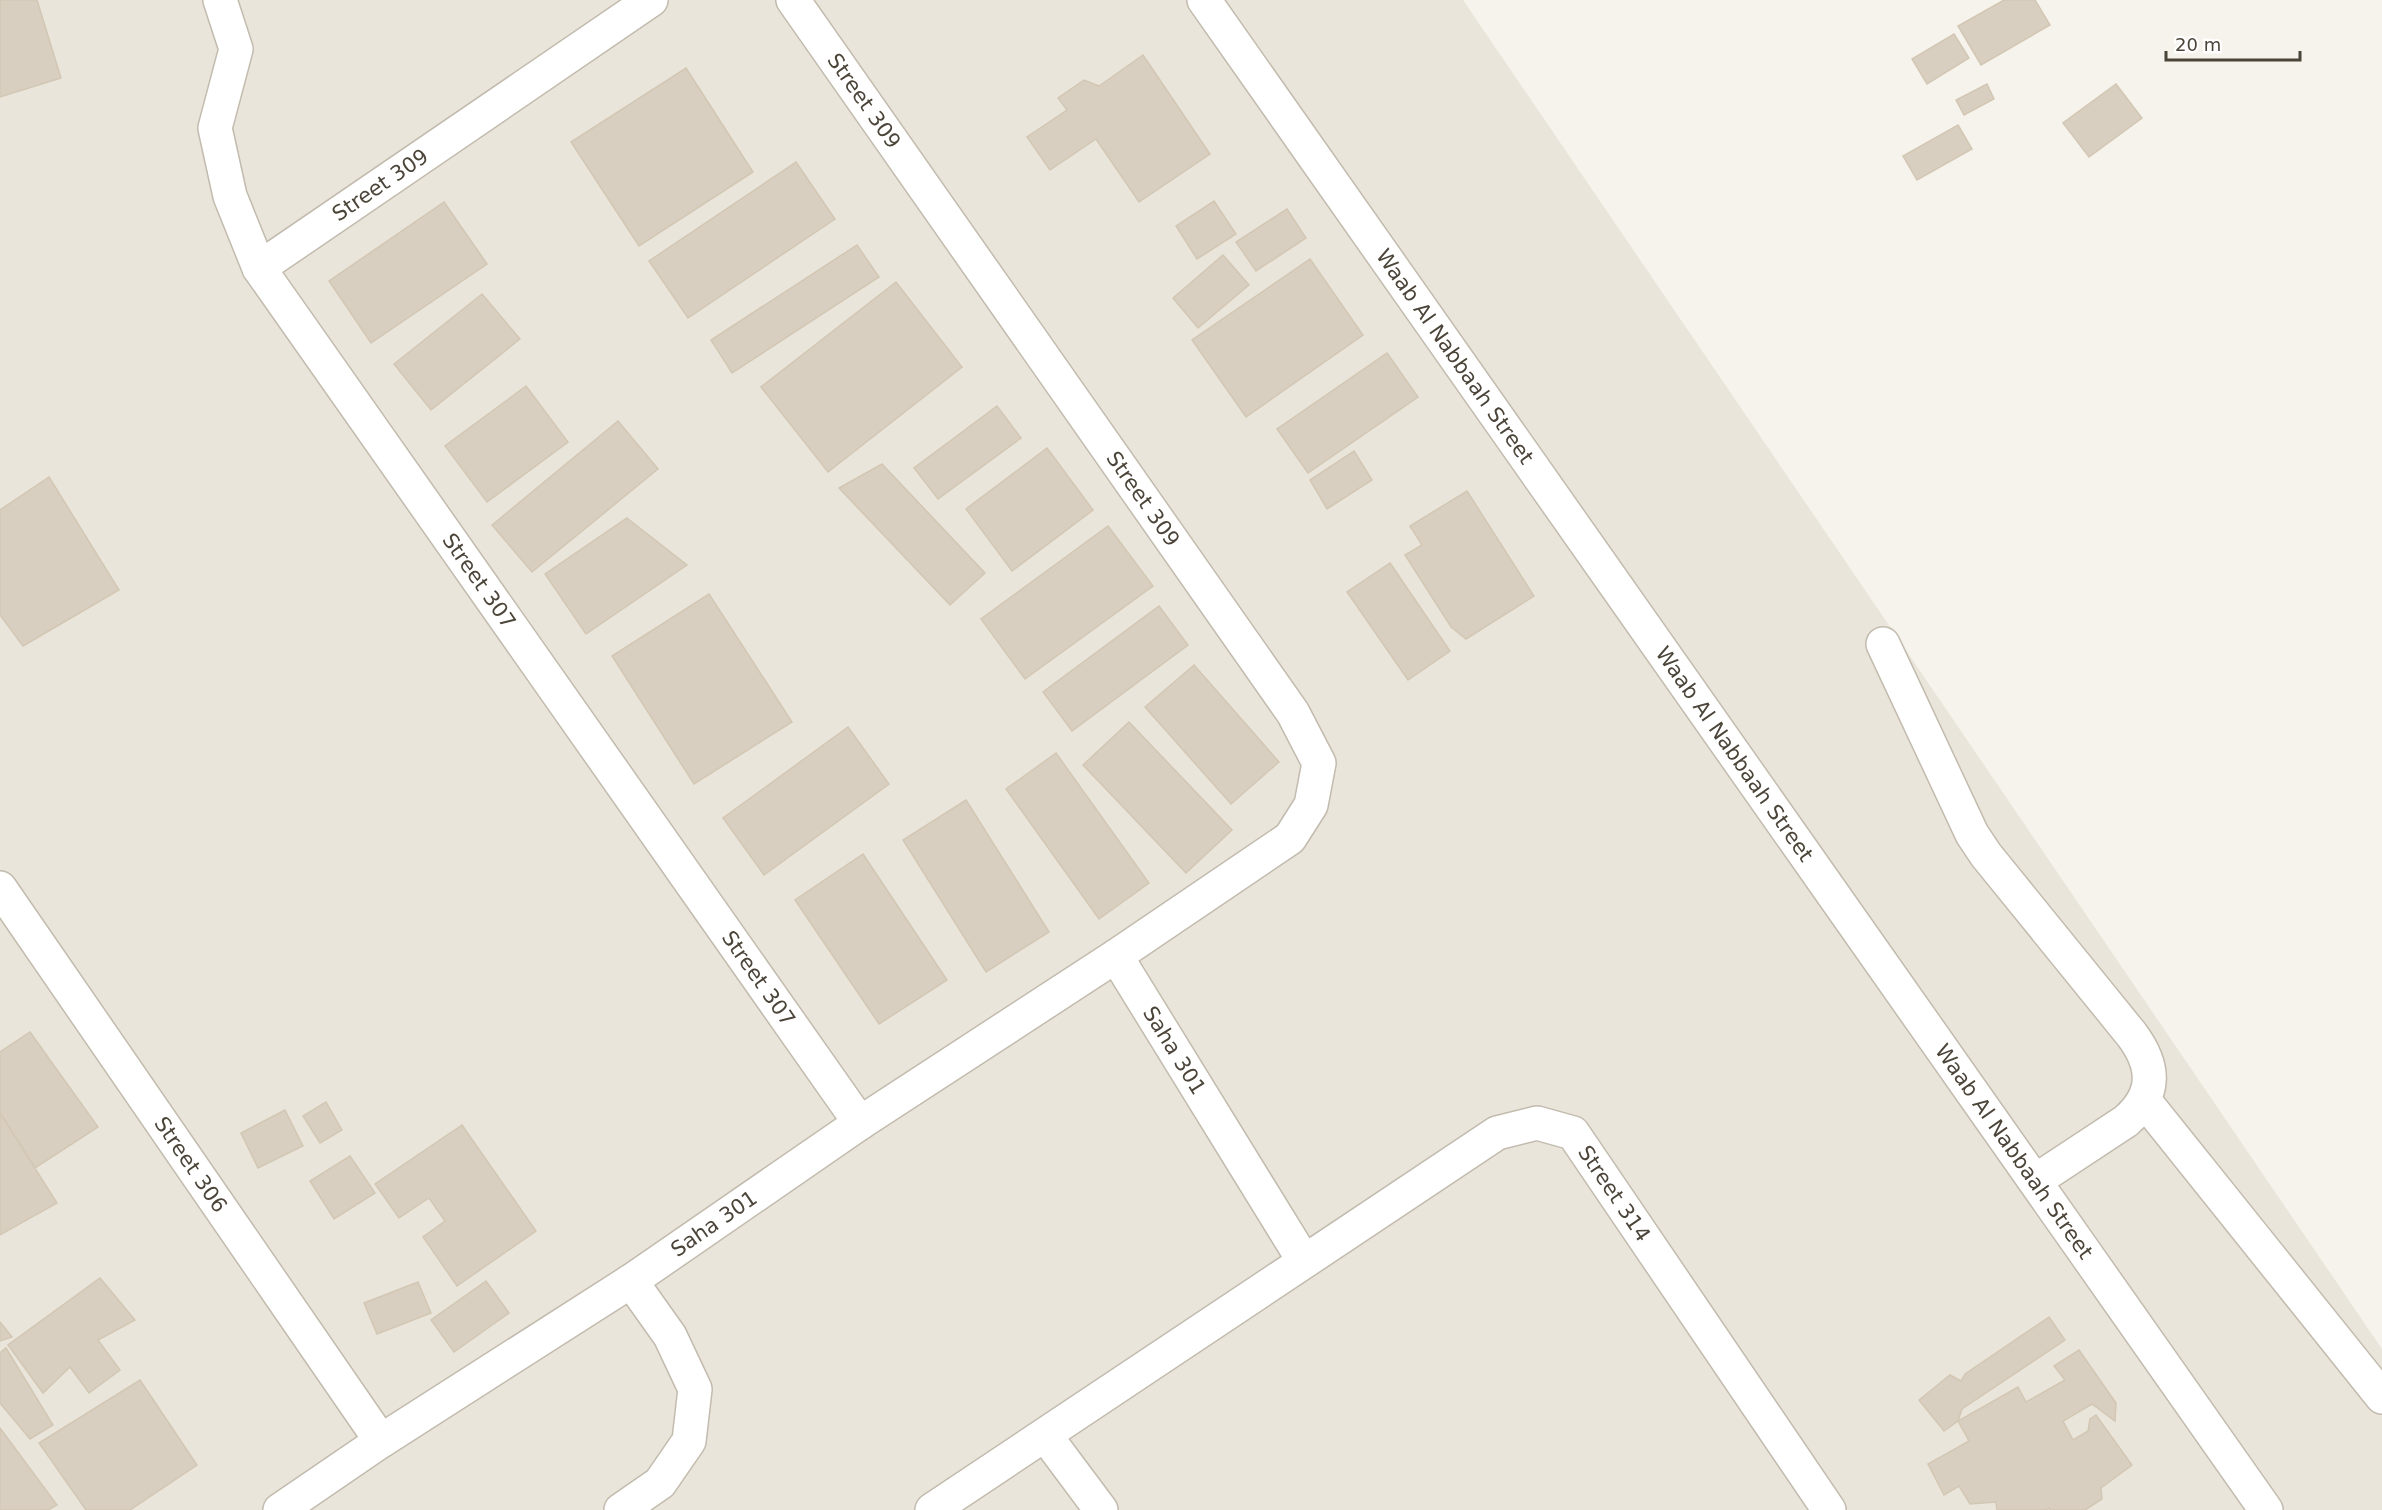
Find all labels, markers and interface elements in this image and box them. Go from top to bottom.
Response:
scale bar [2166,24,2300,62]
text: 20 m [2175,34,2221,55]
street label: Street 309 [822,49,906,153]
street label: Street 309 [328,144,433,226]
street label: Waab Al Nabbaah Street [1371,245,1539,469]
street label: Street 309 [1101,447,1185,551]
street label: Street 307 [437,529,521,633]
street label: Waab Al Nabbaah Street [1651,642,1818,866]
street label: Street 307 [717,926,800,1031]
street label: Saha 301 [1138,1002,1210,1099]
street label: Waab Al Nabbaah Street [1930,1040,2098,1264]
street label: Street 306 [149,1112,232,1217]
street label: Street 314 [1573,1141,1655,1246]
street label: Saha 301 [666,1186,762,1262]

